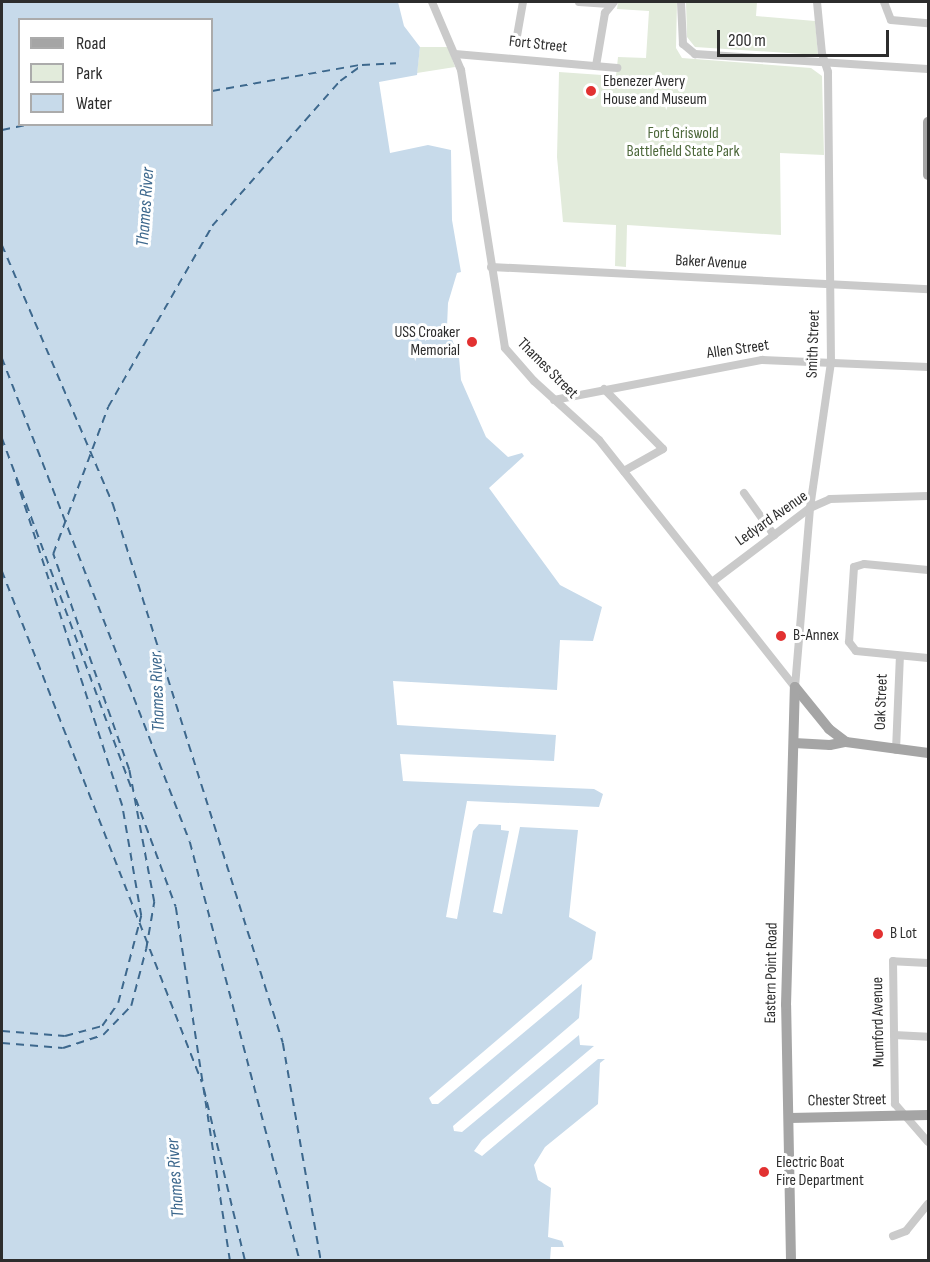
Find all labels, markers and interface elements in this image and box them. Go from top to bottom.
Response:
legend [18,18,213,126]
scale bar [720,18,892,56]
text: 200 m [728,30,766,51]
street label: Fort Street [508,32,568,58]
text: Road [76,33,106,54]
text: Park [76,63,102,84]
place label: Ebenezer Avery House and Museum [603,72,707,110]
marker: Ebenezer Avery House and Museum [584,84,598,98]
text: Water [76,93,112,114]
park label: Fort Griswold Battlefield State Park [626,124,740,162]
water label: Thames River [132,167,160,247]
street label: Baker Avenue [675,252,747,274]
street label: Smith Street [803,310,825,378]
place label: USS Croaker Memorial [394,323,460,361]
marker: USS Croaker Memorial [465,335,479,349]
street label: Thames Street [513,335,581,403]
street label: Allen Street [706,336,770,364]
street label: Ledyard Avenue [732,487,812,551]
place label: B-Annex [793,626,839,646]
marker: B-Annex [774,629,788,643]
water label: Thames River [146,652,170,732]
street label: Oak Street [871,674,893,730]
street label: Eastern Point Road [762,922,782,1024]
place label: B Lot [890,924,917,944]
marker: B Lot [871,927,885,941]
street label: Mumford Avenue [869,977,889,1067]
street label: Chester Street [807,1091,887,1111]
water label: Thames River [162,1138,190,1218]
place label: Electric Boat Fire Department [776,1153,864,1191]
marker: Electric Boat Fire Department [757,1165,771,1179]

